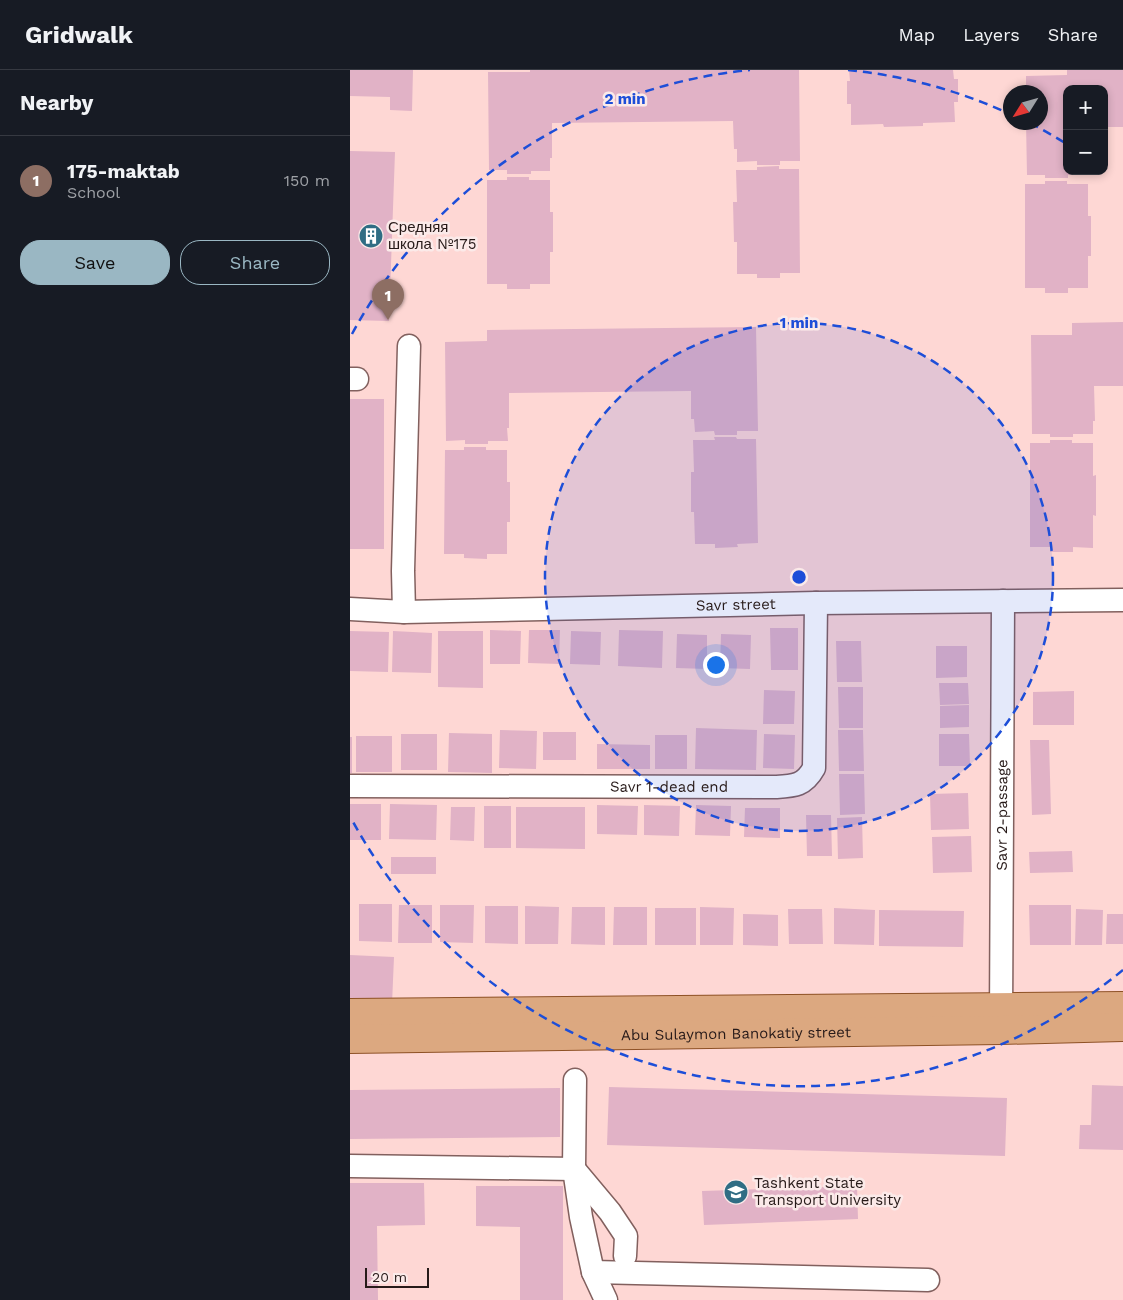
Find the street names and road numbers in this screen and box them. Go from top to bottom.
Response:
street label: Savr street [696,595,777,615]
street label: Savr 2-passage [993,759,1011,871]
street label: Savr 1-dead end [610,778,728,796]
street label: Abu Sulaymon Banokatiy street [621,1023,852,1044]

